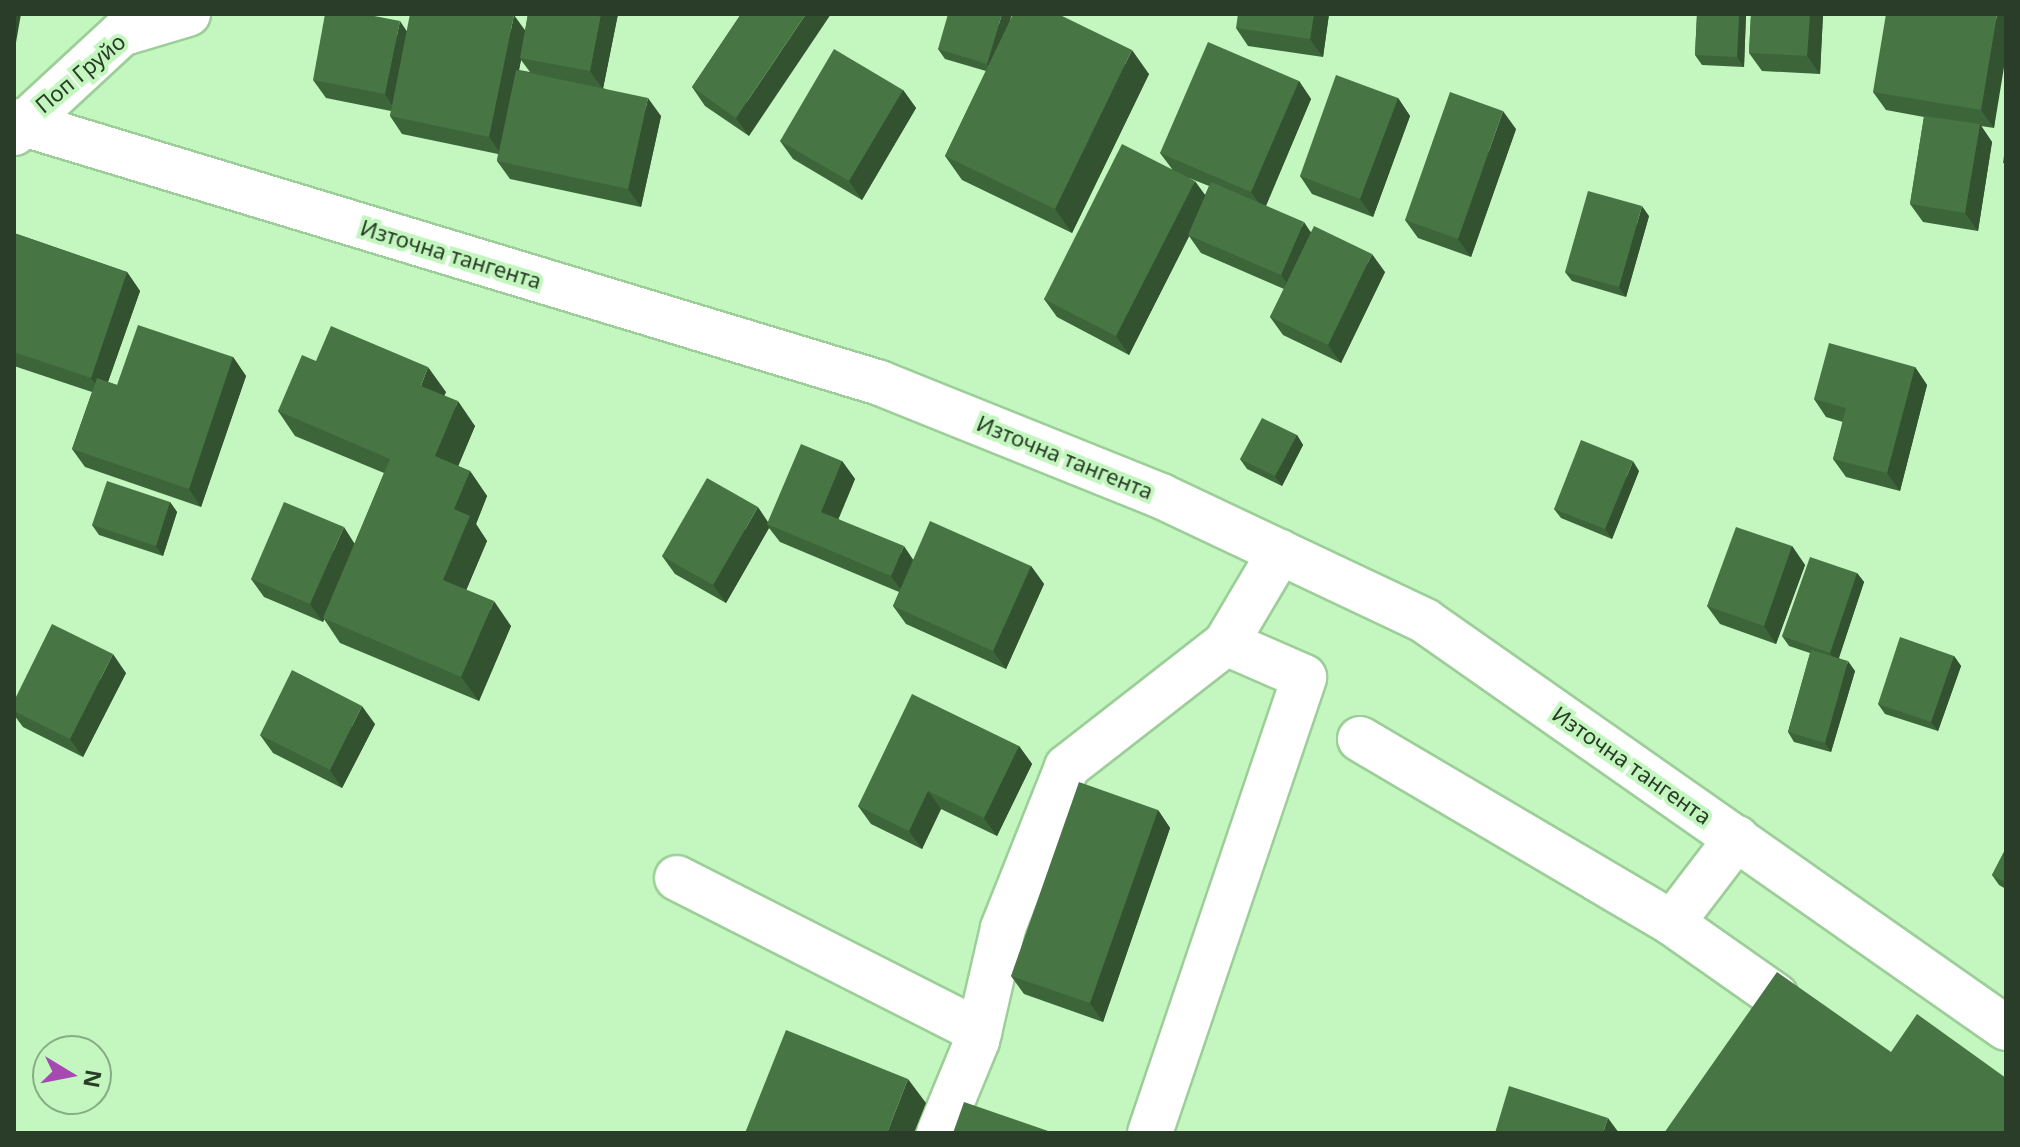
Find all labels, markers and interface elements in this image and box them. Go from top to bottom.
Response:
street label: Поп Груйо [30,28,130,118]
street label: Източна тангента [357,214,545,294]
street label: Източна тангента [973,410,1157,504]
street label: Източна тангента [1547,700,1717,830]
north arrow [32,1035,112,1115]
text: N [77,1067,110,1090]

